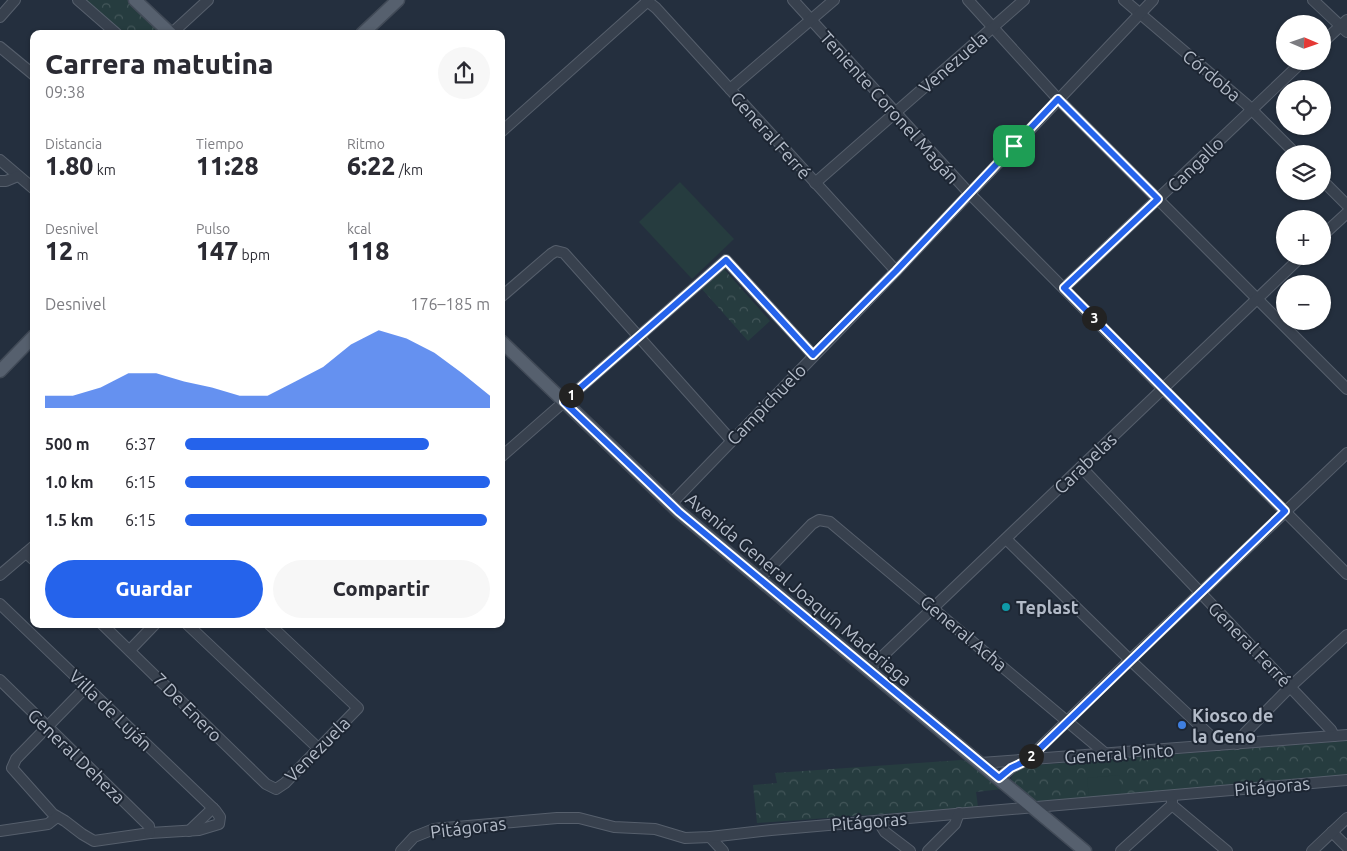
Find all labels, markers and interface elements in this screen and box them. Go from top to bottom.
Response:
north arrow [1276,15,1331,70]
map controls [1276,15,1331,330]
street label: Teniente Coronel Magán [816,27,964,187]
street label: Venezuela [915,27,991,97]
street label: Córdoba [1179,45,1245,105]
button: share [438,47,490,99]
text: Carrera matutina [45,48,273,79]
button: locate [1276,80,1331,135]
text: 09:38 [45,83,85,101]
street label: General Ferré [727,87,815,183]
pin [993,125,1035,167]
icon: arrive [1000,132,1028,160]
street label: Cangallo [1163,132,1227,196]
text: Distancia [45,136,102,152]
text: Tiempo [196,136,244,152]
text: Ritmo [347,136,385,152]
button: layers [1276,145,1331,200]
text: 1.80 [45,152,93,180]
text: 11:28 [196,152,259,180]
text: 6:22 [347,152,395,180]
text: km [93,162,116,178]
text: /km [395,162,423,178]
button: + [1276,210,1331,265]
text: Desnivel [45,221,98,237]
text: Pulso [196,221,230,237]
text: kcal [347,221,371,237]
text: 12 [45,237,73,265]
text: 147 [196,237,238,265]
text: 118 [347,237,389,265]
text: m [73,247,89,263]
text: bpm [238,247,270,263]
button: − [1276,275,1331,330]
text: Desnivel [45,295,106,313]
text: 176–185 m [410,295,490,313]
pin: 3 [1082,306,1106,330]
text: 3 [1091,310,1098,326]
street label: Campichuelo [722,359,810,449]
pin: 1 [558,382,584,408]
text: 1 [568,387,575,403]
street label: Carabelas [1050,428,1120,498]
text: 500 m [45,435,90,453]
text: 6:37 [125,435,156,453]
text: 1.0 km [45,473,94,491]
text: 6:15 [125,473,156,491]
street label: Avenida General Joaquín Madariaga [682,489,916,689]
text: 1.5 km [45,511,94,529]
text: 6:15 [125,511,156,529]
button: Guardar [45,560,263,618]
button: Compartir [273,560,490,618]
street label: General Acha [917,591,1011,675]
place label: Teplast [1016,597,1079,617]
street label: General Ferré [1205,598,1295,690]
marker: Teplast [1000,601,1012,613]
street label: Villa de Luján [66,666,156,754]
street label: 7 De Enero [150,669,226,745]
street label: General Deheza [24,705,130,807]
place label: Kiosco de la Geno [1192,705,1273,746]
street label: Venezuela [280,712,354,786]
marker: Kiosco de la Geno [1176,719,1188,731]
street label: General Pinto [1063,739,1175,767]
pin: 2 [1018,744,1044,768]
text: 2 [1028,748,1035,764]
street label: Pitágoras [1233,773,1311,799]
street label: Pitágoras [830,808,908,834]
street label: Pitágoras [429,812,507,842]

